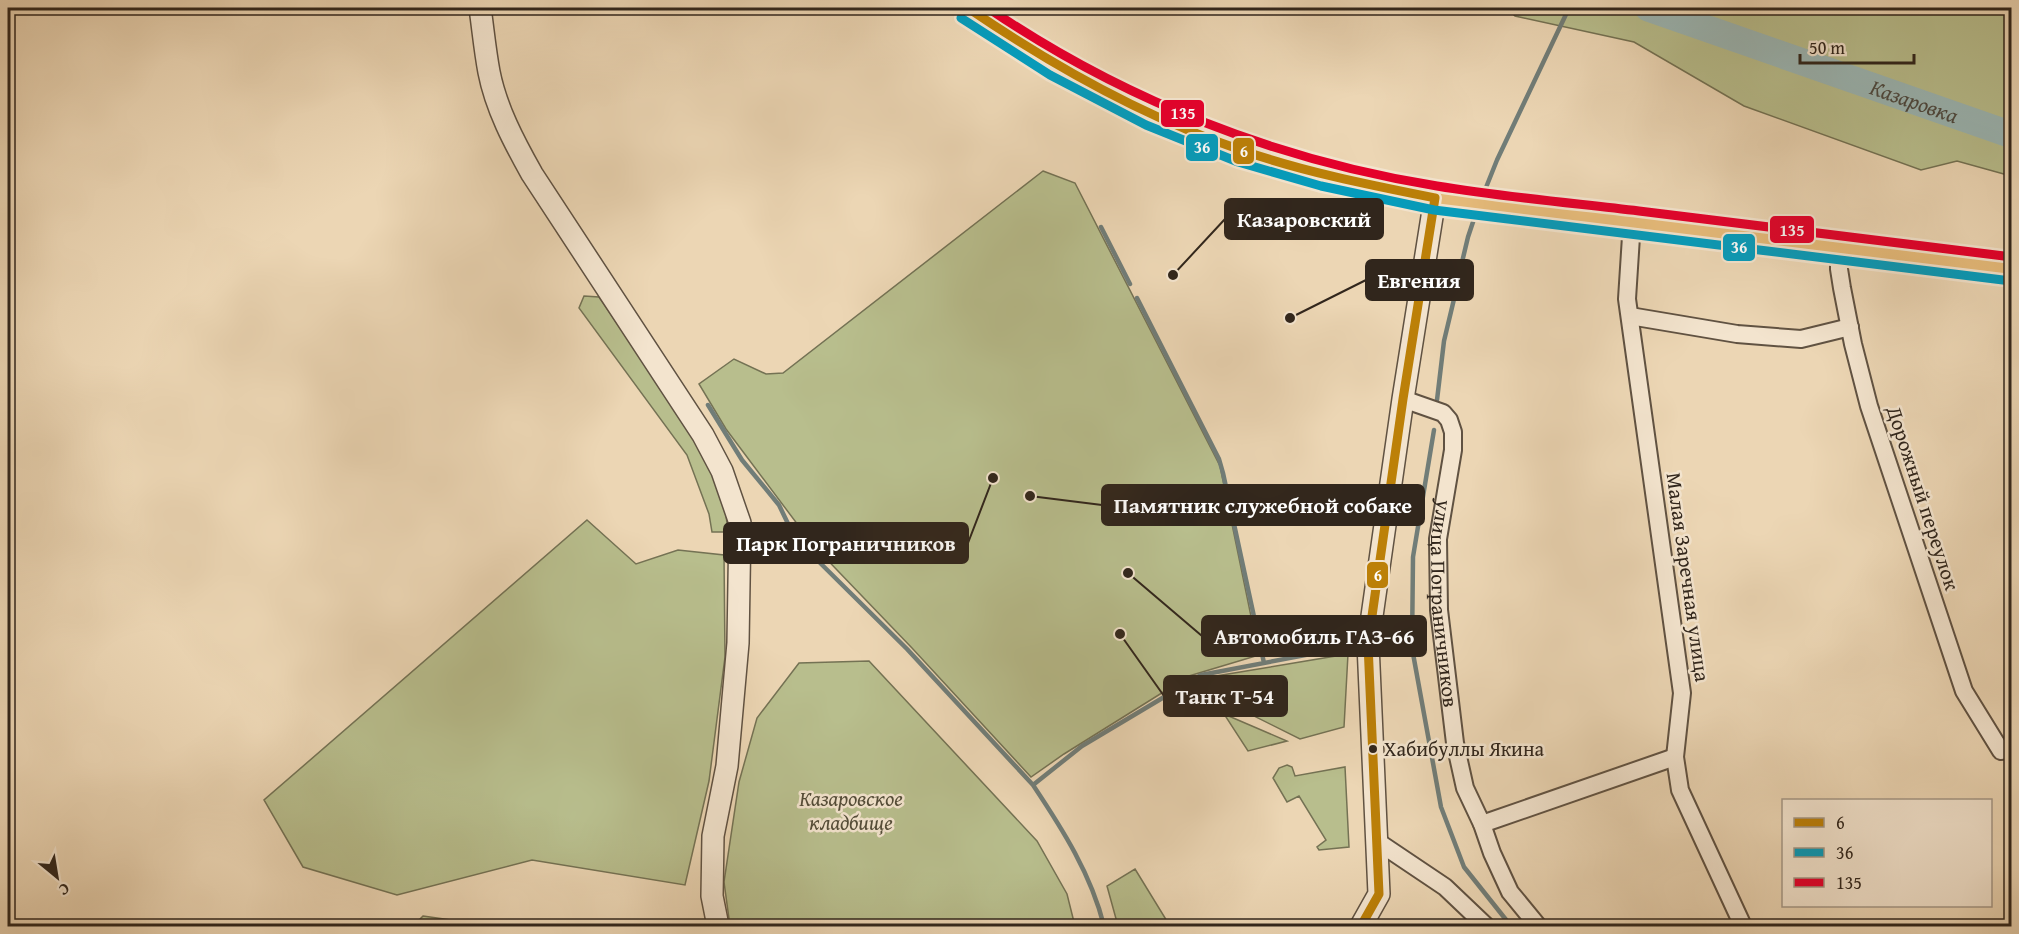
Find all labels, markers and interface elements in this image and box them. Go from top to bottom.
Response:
scale bar [1800,27,1914,65]
text: 50 m [1809,34,1845,61]
water label: Казаровка [1866,71,1963,131]
line badge: 135 [1160,99,1205,128]
text: 135 [1171,101,1195,125]
line badge: 36 [1185,133,1219,162]
text: 36 [1194,135,1210,159]
line badge: 6 [1232,137,1255,165]
text: 6 [1240,139,1248,163]
callout: Казаровский [1225,199,1383,239]
text: Казаровский [1237,203,1371,235]
line badge: 135 [1769,215,1815,244]
text: 135 [1780,218,1804,242]
line badge: 36 [1722,233,1756,262]
text: 36 [1731,235,1747,259]
callout: Евгения [1366,260,1473,300]
text: Евгения [1377,264,1461,296]
street label: Дорожный переулок [1879,401,1968,594]
street label: Малая Заречная улица [1658,470,1719,683]
callout: Памятник служебной собаке [1102,485,1424,525]
text: Памятник служебной собаке [1114,489,1412,521]
street label: улица Пограничников [1423,496,1467,709]
callout: Парк Пограничников [724,523,968,563]
text: Парк Пограничников [736,527,956,559]
line badge: 6 [1366,561,1389,589]
text: 6 [1374,563,1382,587]
callout: Автомобиль ГАЗ-66 [1202,616,1426,656]
text: Автомобиль ГАЗ-66 [1214,620,1414,652]
callout: Танк Т-54 [1164,676,1287,716]
text: Танк Т-54 [1176,680,1274,712]
place label: Хабибуллы Якина [1384,734,1545,763]
marker: Хабибуллы Якина [1367,743,1379,755]
park label: Казаровское кладбище [799,783,903,838]
legend [1782,799,1992,907]
text: 6 [1836,809,1845,836]
text: 36 [1836,839,1853,866]
north arrow [27,847,87,907]
text: 135 [1836,869,1862,896]
text: С [55,877,74,903]

